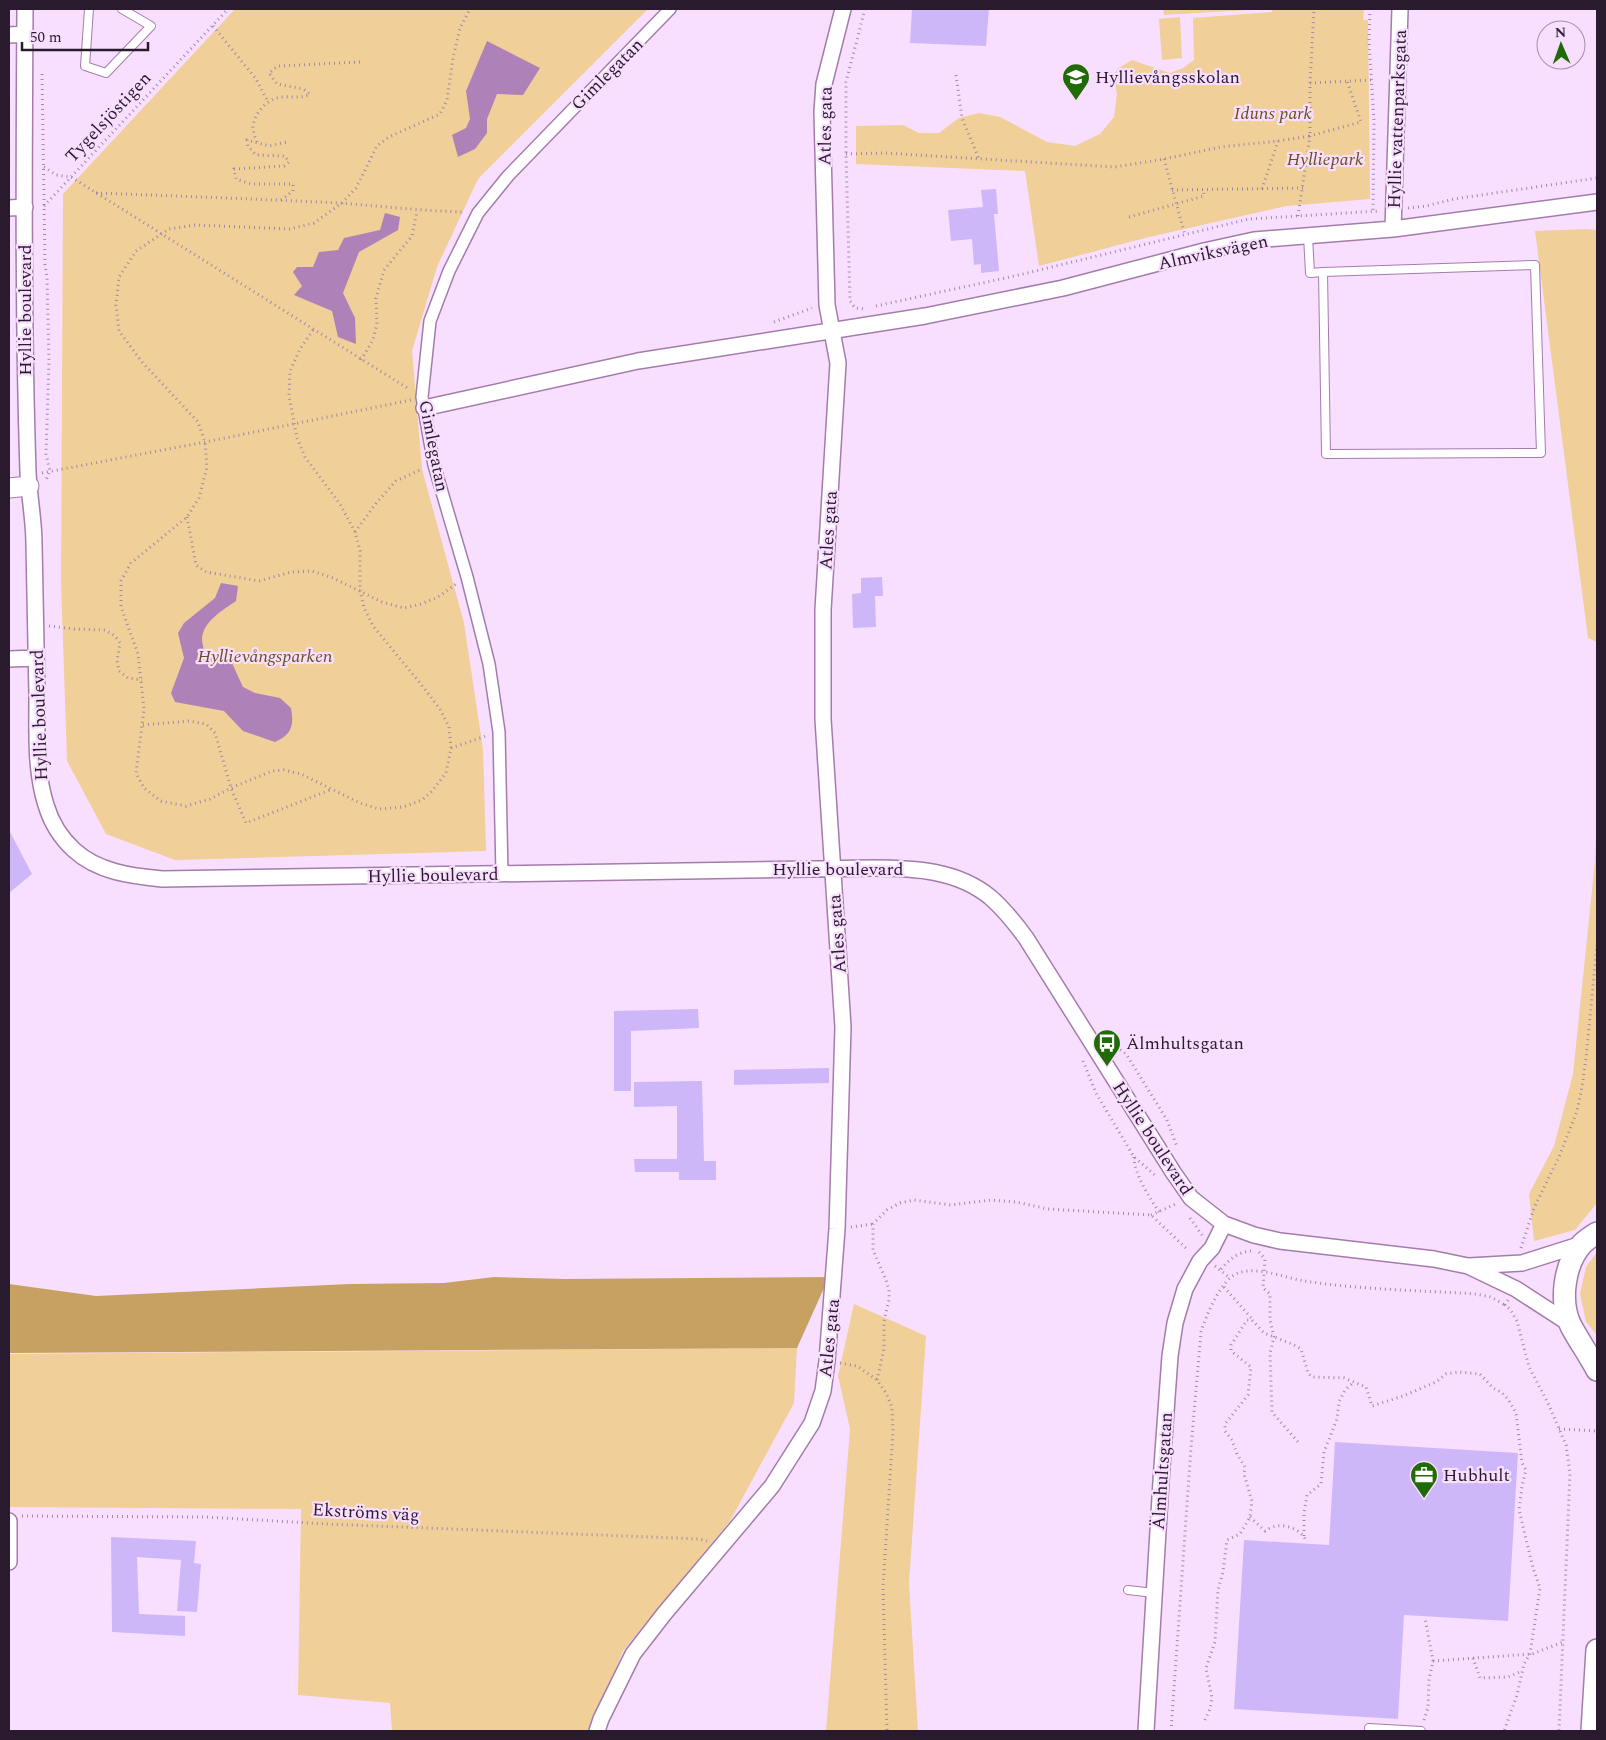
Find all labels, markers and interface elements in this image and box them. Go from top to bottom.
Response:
scale bar [22,20,149,52]
north arrow [1536,20,1586,70]
text: N [1554,22,1567,43]
text: 50 m [30,26,62,49]
street label: Hyllie vattenparksgata [1381,29,1414,209]
street label: Gimlegatan [565,32,650,117]
school or university icon: Hyllievångsskolan [1061,62,1091,101]
place label: Hyllievångsskolan [1095,64,1240,91]
street label: Tygelsjöstigen [59,66,158,169]
street label: Atles gata [811,86,840,166]
park label: Iduns park [1234,100,1312,127]
park label: Hylliepark [1287,146,1364,173]
street label: Almviksvägen [1156,228,1271,277]
street label: Hyllie boulevard [12,244,39,376]
street label: Gimlegatan [411,398,456,494]
street label: Atles gata [812,489,845,571]
park label: Hyllievångsparken [198,643,333,670]
street label: Hyllie boulevard [24,649,55,781]
street label: Hyllie boulevard [772,856,904,883]
street label: Hyllie boulevard [367,861,499,890]
street label: Atles gata [821,893,854,974]
bus stop icon: Älmhultsgatan [1092,1028,1122,1067]
place label: Älmhultsgatan [1126,1030,1244,1057]
street label: Hyllie boulevard [1106,1076,1200,1201]
street label: Atles gata [812,1297,847,1379]
street label: Älmhultsgatan [1145,1411,1180,1531]
office icon: Hubhult [1409,1460,1439,1499]
place label: Hubhult [1443,1462,1510,1489]
street label: Ekströms väg [312,1496,420,1529]

